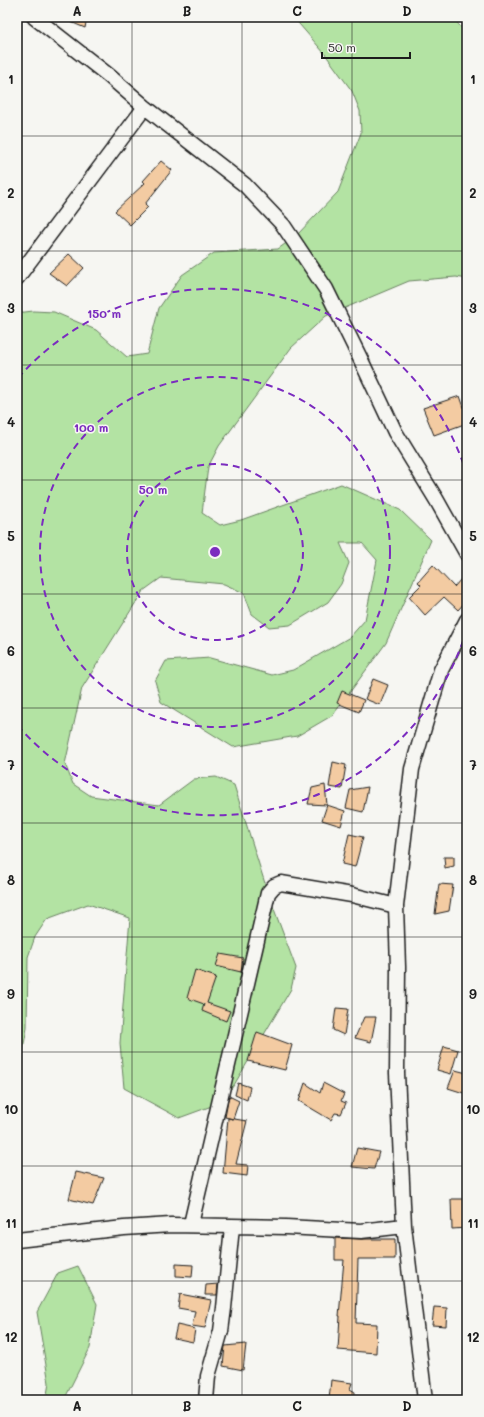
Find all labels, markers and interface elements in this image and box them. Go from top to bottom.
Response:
text: A [72,2,82,19]
text: B [183,2,192,19]
text: C [292,2,302,19]
text: D [402,2,412,19]
scale bar [322,34,410,60]
text: 50 m [328,39,356,55]
text: 1 [8,70,14,87]
text: 1 [470,70,476,87]
text: 2 [7,184,15,201]
text: 2 [469,184,477,201]
text: 3 [7,299,15,316]
text: 3 [469,299,477,316]
text: 150 m [87,305,121,321]
text: 4 [7,413,15,430]
text: 4 [469,413,477,430]
text: 100 m [74,419,108,435]
text: 50 m [139,481,167,497]
text: 5 [7,527,15,544]
text: 5 [469,527,477,544]
centre of rings [208,545,222,559]
text: 6 [7,642,15,659]
text: 6 [469,642,477,659]
text: 7 [7,756,15,773]
text: 7 [469,756,477,773]
text: 8 [7,871,15,888]
text: 8 [469,871,477,888]
text: 9 [7,985,15,1002]
text: 9 [469,985,477,1002]
text: 10 [4,1100,18,1117]
text: 10 [466,1100,480,1117]
text: 11 [5,1214,17,1231]
text: 11 [467,1214,479,1231]
text: 12 [4,1328,18,1345]
text: 12 [466,1328,480,1345]
text: A [72,1397,82,1414]
text: B [183,1397,192,1414]
text: C [292,1397,302,1414]
text: D [402,1397,412,1414]

